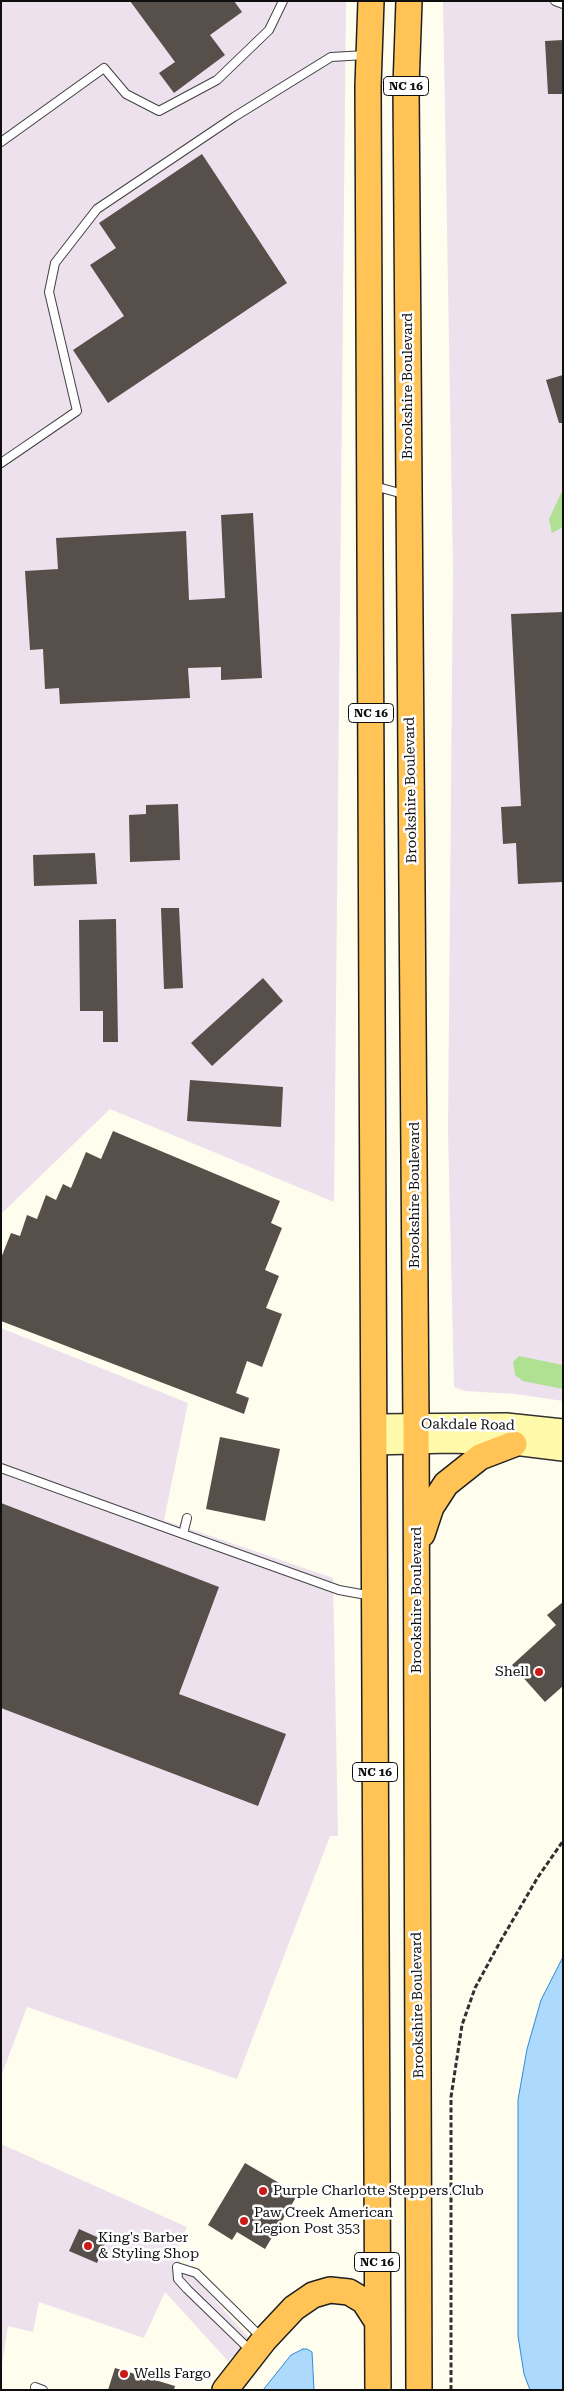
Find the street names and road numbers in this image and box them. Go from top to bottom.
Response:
road number: NC 16 [384,76,428,95]
street label: Brookshire Boulevard [400,313,416,459]
road number: NC 16 [348,704,394,722]
street label: Brookshire Boulevard [401,717,421,863]
street label: Brookshire Boulevard [407,1122,423,1268]
street label: Oakdale Road [421,1416,515,1434]
street label: Brookshire Boulevard [409,1527,425,1673]
road number: NC 16 [352,1762,398,1781]
street label: Brookshire Boulevard [408,1932,428,2078]
road number: NC 16 [354,2252,400,2272]

